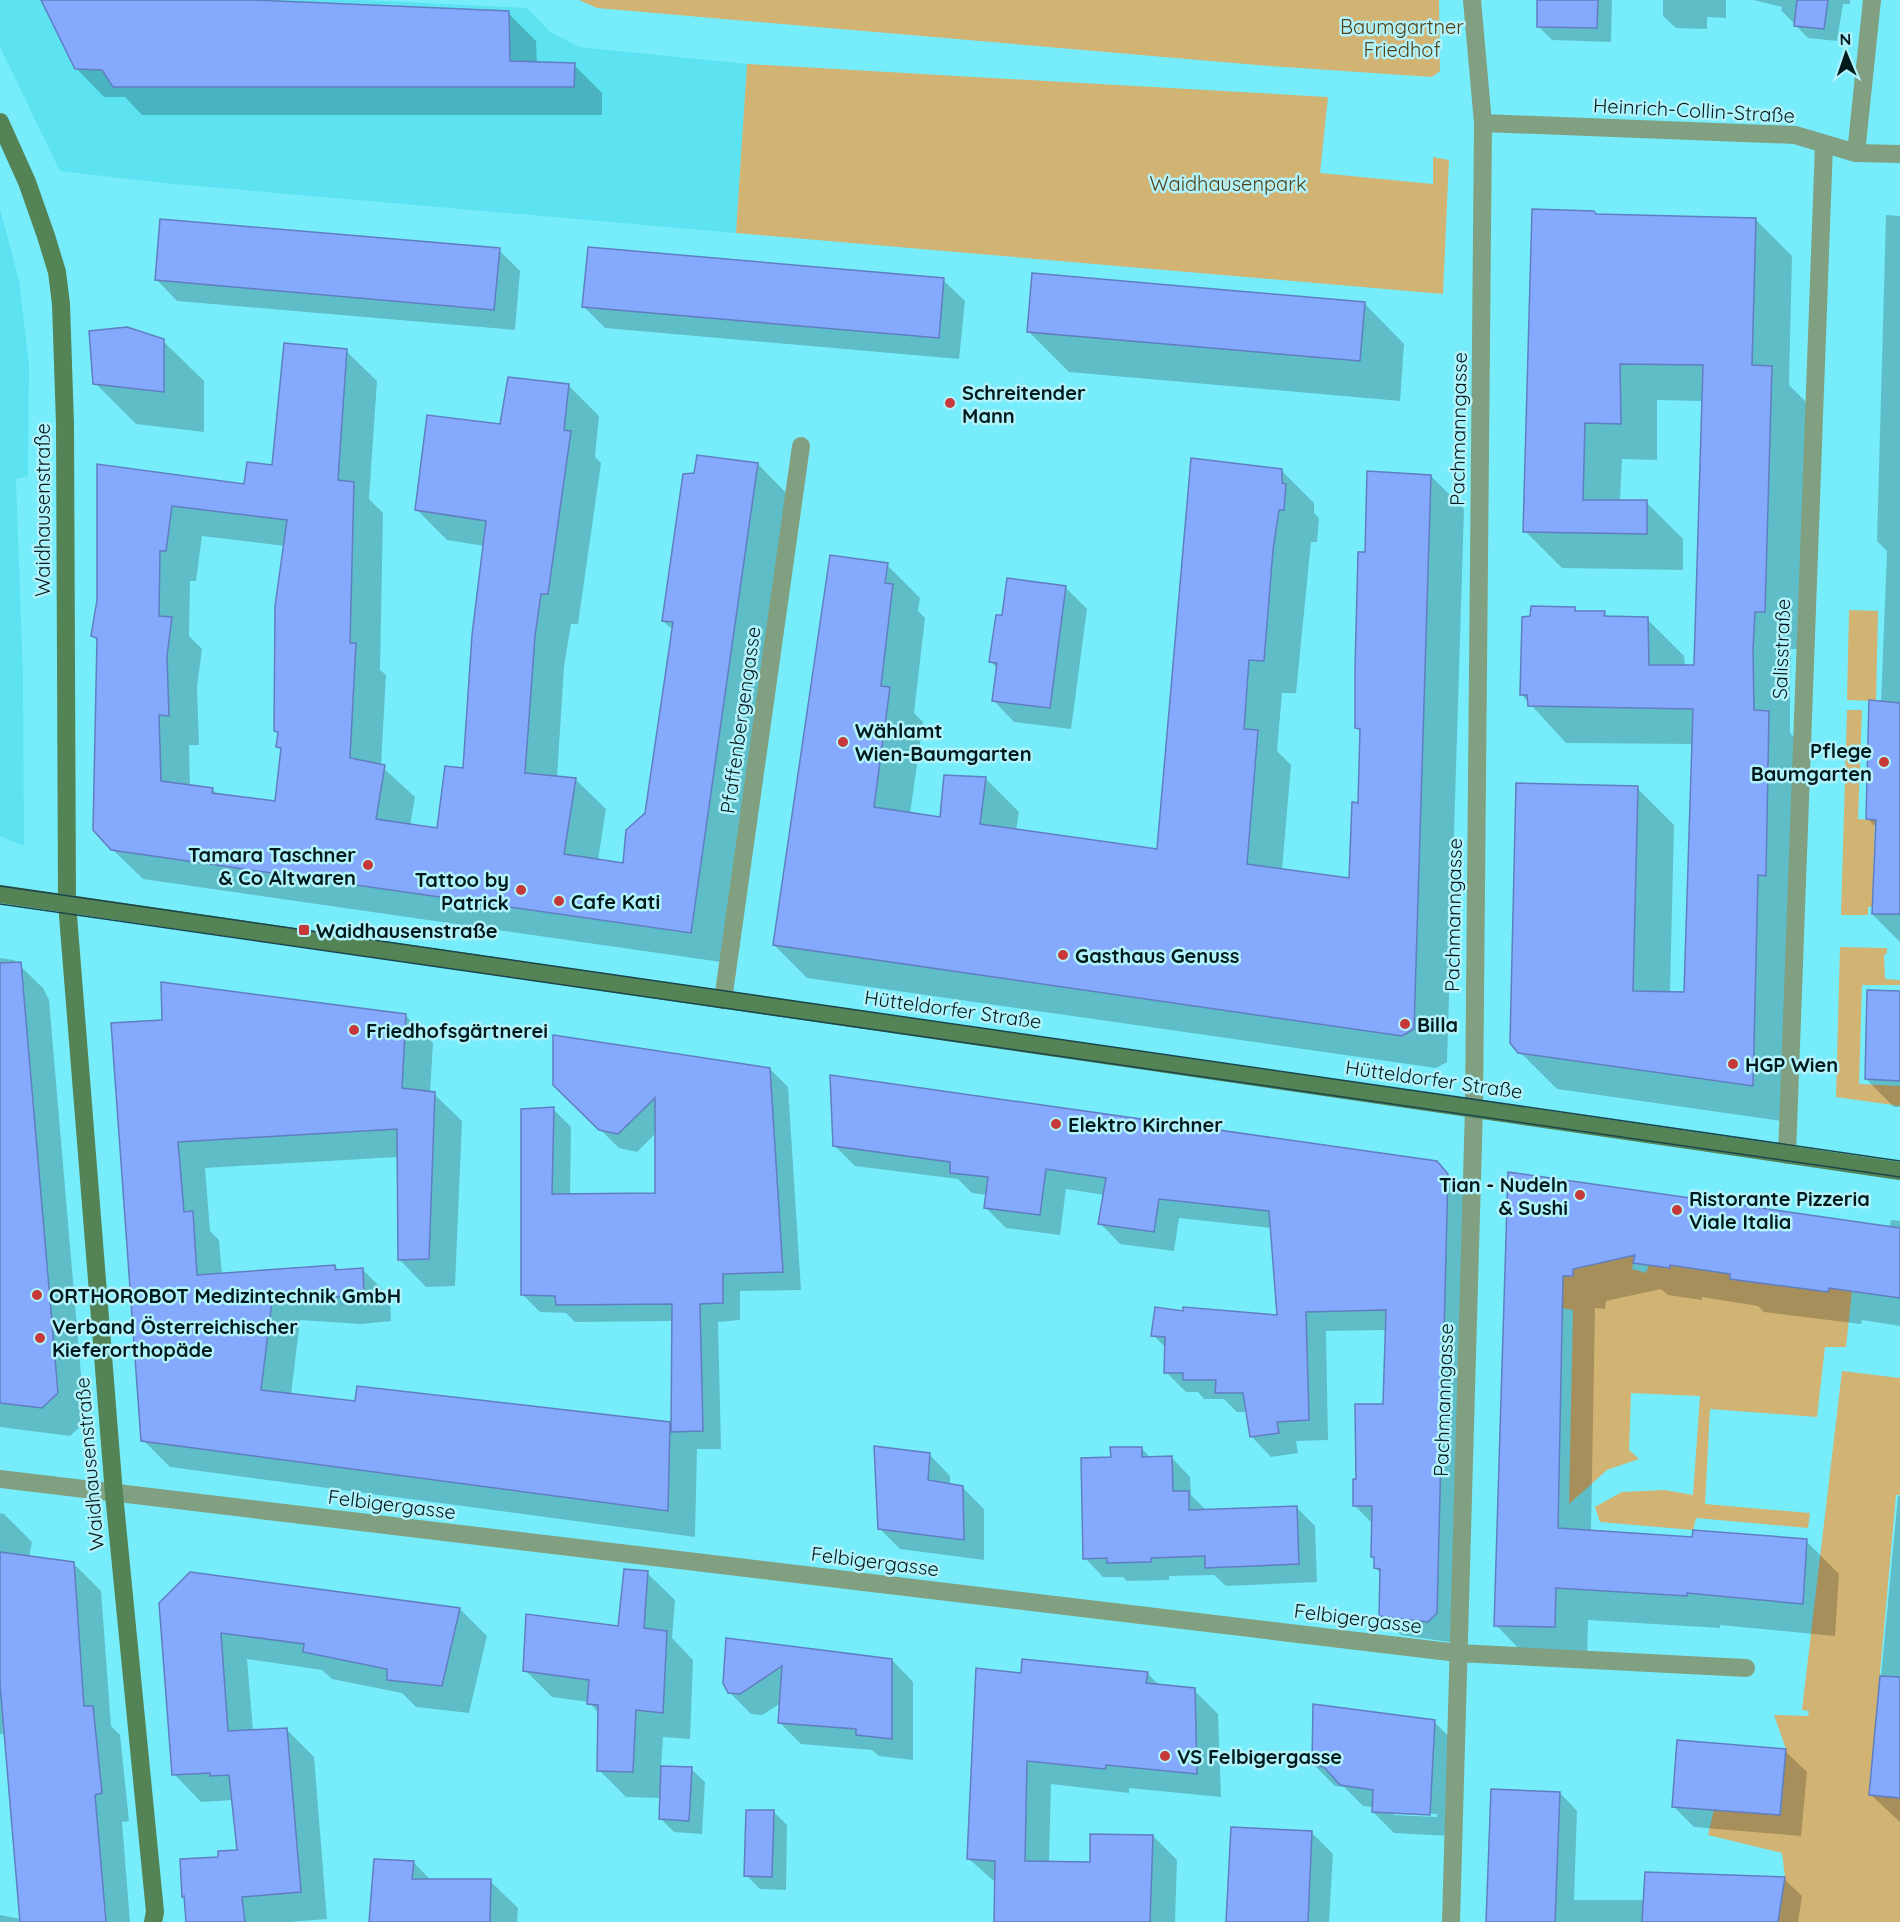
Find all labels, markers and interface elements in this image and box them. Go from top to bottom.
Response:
park label: Baumgartner Friedhof [1340,14,1464,62]
north arrow [1816,24,1876,84]
text: N [1839,29,1852,49]
street label: Heinrich-Collin-Straße [1592,92,1796,128]
park label: Waidhausenpark [1149,171,1307,196]
street label: Pachmanngasse [1444,352,1472,506]
place label: Schreitender Mann [962,380,1086,428]
marker: Schreitender Mann [943,396,957,410]
street label: Waidhausenstraße [30,423,55,597]
street label: Salisstraße [1767,598,1795,700]
street label: Pfaffenbergengasse [714,625,766,815]
place label: Wählamt Wien-Baumgarten [855,718,1032,766]
marker: Wählamt Wien-Baumgarten [836,735,850,749]
place label: Pflege Baumgarten [1751,738,1872,786]
marker: Pflege Baumgarten [1877,755,1891,769]
street label: Pachmanngasse [1439,838,1467,992]
place label: Tamara Taschner & Co Altwaren [188,842,356,890]
marker: Tamara Taschner & Co Altwaren [361,858,375,872]
place label: Tattoo by Patrick [415,867,509,915]
marker: Tattoo by Patrick [514,883,528,897]
place label: Cafe Kati [571,889,660,914]
marker: Cafe Kati [552,894,566,908]
place label: Waidhausenstraße [316,918,498,943]
marker: Waidhausenstraße [297,923,311,937]
place label: Gasthaus Genuss [1075,943,1239,968]
marker: Gasthaus Genuss [1056,948,1070,962]
street label: Hütteldorfer Straße [863,984,1043,1034]
place label: Billa [1417,1012,1458,1037]
marker: Billa [1398,1017,1412,1031]
place label: Friedhofsgärtnerei [366,1018,548,1043]
marker: Friedhofsgärtnerei [347,1023,361,1037]
place label: HGP Wien [1745,1052,1838,1077]
street label: Hütteldorfer Straße [1344,1054,1524,1104]
marker: HGP Wien [1726,1057,1740,1071]
place label: Elektro Kirchner [1068,1112,1223,1137]
marker: Elektro Kirchner [1049,1117,1063,1131]
place label: Tian - Nudeln & Sushi [1439,1172,1568,1220]
place label: Ristorante Pizzeria Viale Italia [1689,1186,1870,1234]
marker: Tian - Nudeln & Sushi [1573,1188,1587,1202]
marker: Ristorante Pizzeria Viale Italia [1670,1203,1684,1217]
place label: ORTHOROBOT Medizintechnik GmbH [49,1283,401,1308]
marker: ORTHOROBOT Medizintechnik GmbH [30,1288,44,1302]
place label: Verband Österreichischer Kieferorthopäde [52,1314,298,1362]
street label: Pachmanngasse [1428,1323,1458,1477]
marker: Verband Österreichischer Kieferorthopäde [33,1331,47,1345]
street label: Waidhausenstraße [69,1376,109,1552]
street label: Felbigergasse [327,1484,457,1524]
street label: Felbigergasse [810,1541,940,1581]
street label: Felbigergasse [1293,1598,1423,1638]
place label: VS Felbigergasse [1177,1744,1342,1769]
marker: VS Felbigergasse [1158,1749,1172,1763]

